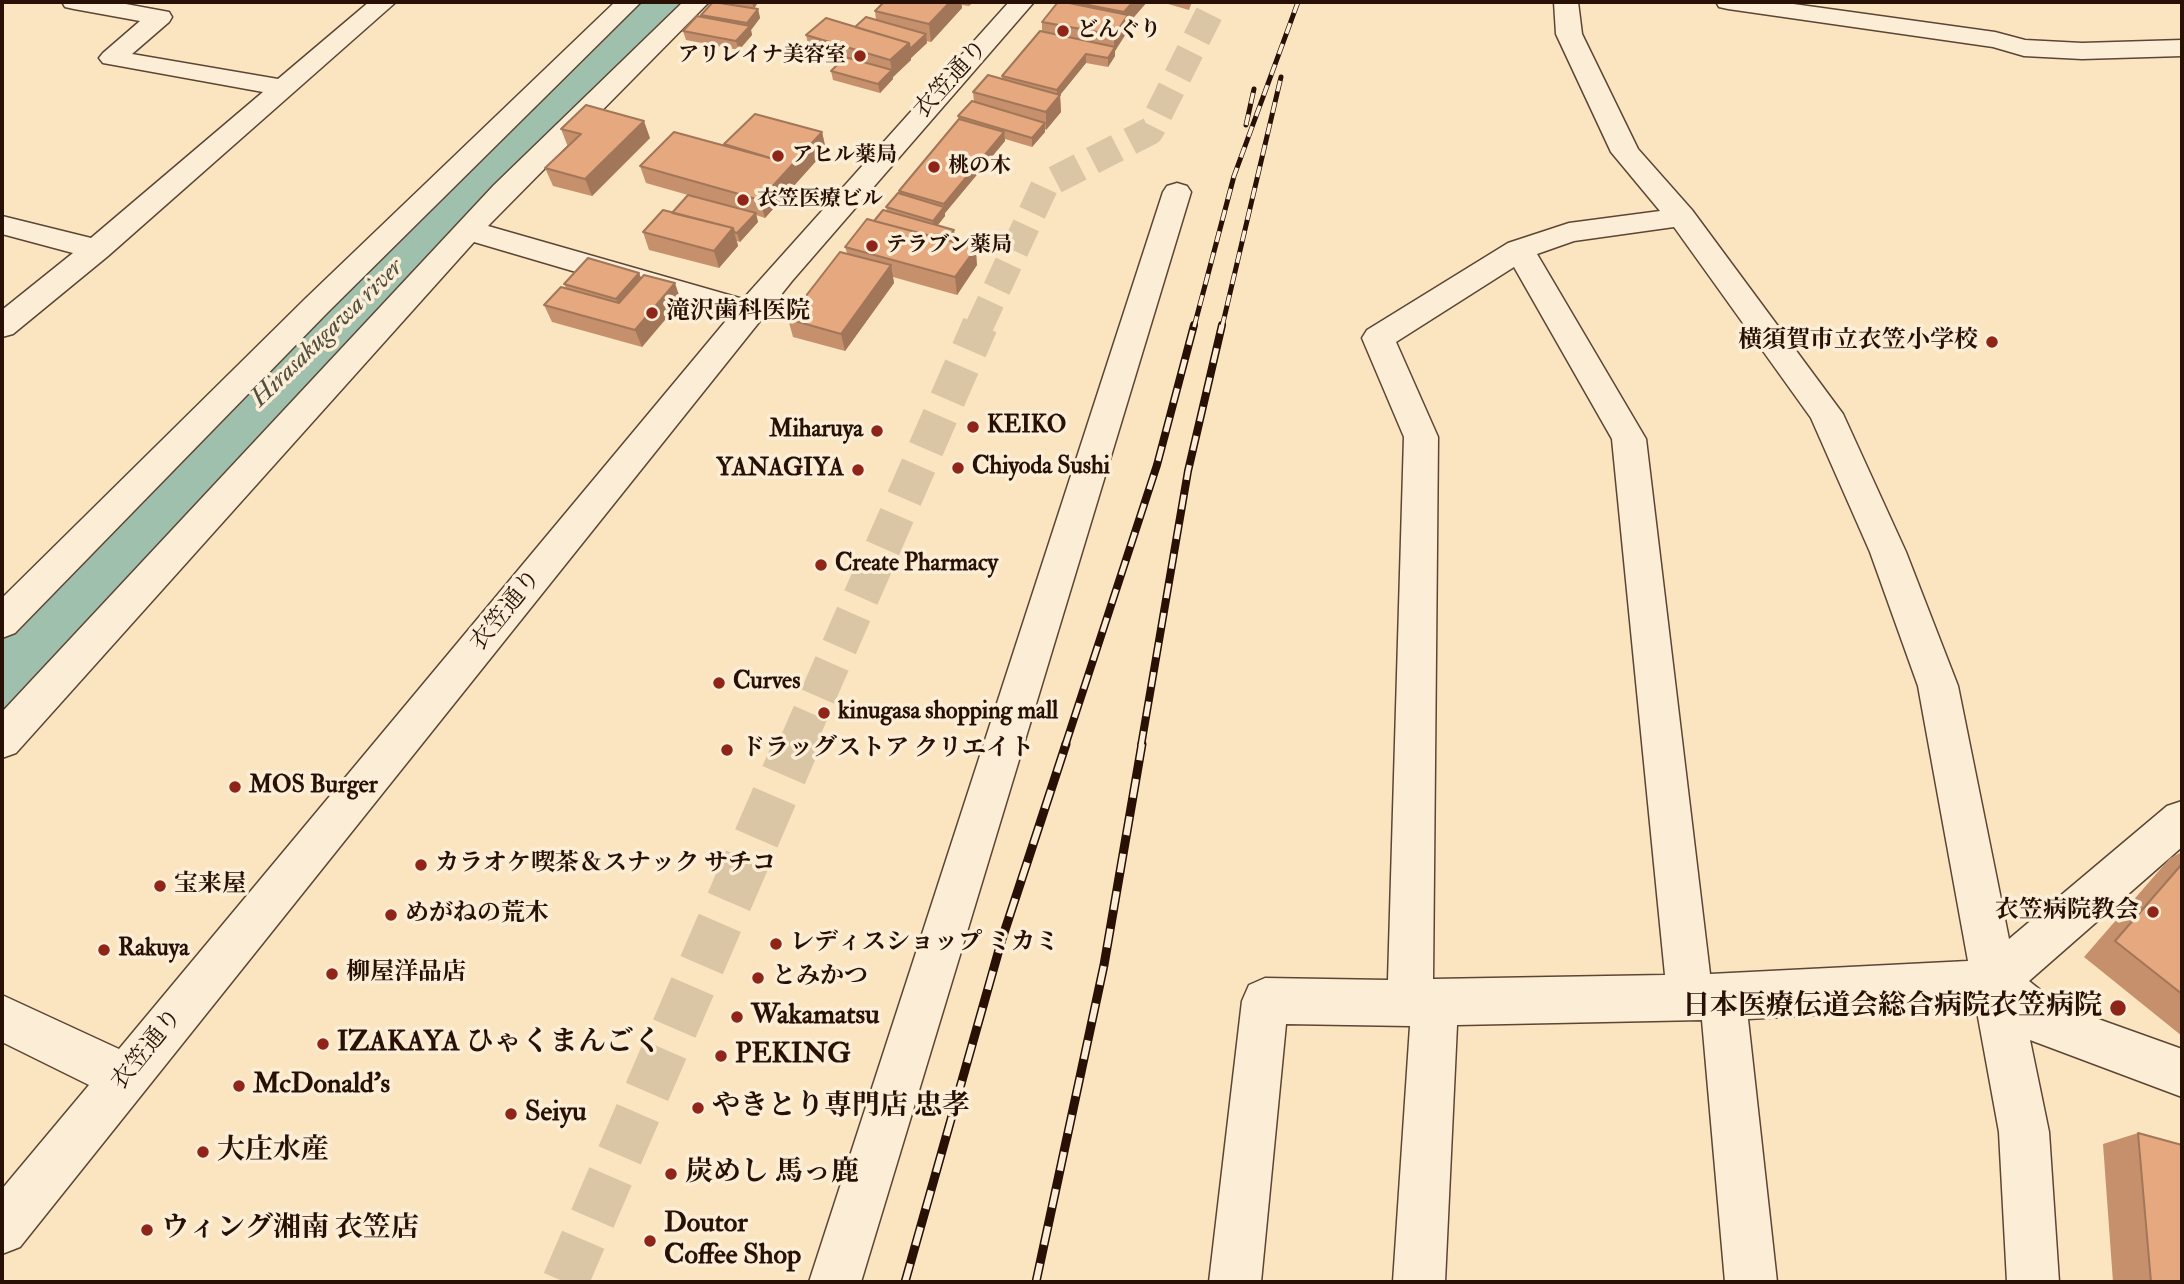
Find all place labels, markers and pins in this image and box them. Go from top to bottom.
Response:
place label: どんぐり [1077,18,1161,44]
marker: どんぐり [1055,23,1071,39]
place label: アリレイナ美容室 [678,43,846,69]
marker: アリレイナ美容室 [852,48,868,64]
place label: アヒル薬局 [792,143,897,169]
marker: アヒル薬局 [770,148,786,164]
place label: 桃の木 [948,154,1011,180]
marker: 桃の木 [926,159,942,175]
place label: 衣笠医療ビル [757,187,883,213]
marker: 衣笠医療ビル [735,192,751,208]
place label: テラブン薬局 [886,233,1012,259]
marker: テラブン薬局 [864,238,880,254]
place label: 滝沢歯科医院 [666,299,810,327]
marker: 滝沢歯科医院 [644,305,660,321]
place label: 横須賀市立衣笠小学校 [1738,328,1978,356]
marker: 横須賀市立衣笠小学校 [1984,334,2000,350]
place label: KEIKO [987,413,1066,441]
place label: Miharuya [769,417,863,445]
marker: KEIKO [965,419,981,435]
marker: Miharuya [869,423,885,439]
place label: Chiyoda Sushi [972,454,1110,482]
place label: YANAGIYA [716,456,844,484]
marker: Chiyoda Sushi [950,460,966,476]
marker: YANAGIYA [850,462,866,478]
place label: Create Pharmacy [835,551,998,579]
marker: Create Pharmacy [813,557,829,573]
place label: Curves [733,669,800,697]
marker: Curves [711,675,727,691]
place label: kinugasa shopping mall [838,699,1058,727]
marker: kinugasa shopping mall [816,705,832,721]
place label: ドラッグストア クリエイト [741,736,1034,764]
marker: ドラッグストア クリエイト [719,742,735,758]
place label: MOS Burger [249,773,378,801]
marker: MOS Burger [227,779,243,795]
place label: カラオケ喫茶＆スナック サチコ [435,851,776,879]
marker: カラオケ喫茶＆スナック サチコ [413,857,429,873]
place label: 宝来屋 [174,872,246,900]
marker: 宝来屋 [152,878,168,894]
place label: 衣笠病院教会 [1995,898,2139,926]
place label: めがねの荒木 [405,901,549,929]
marker: 衣笠病院教会 [2145,904,2161,920]
marker: めがねの荒木 [383,907,399,923]
place label: レディスショップ ミカミ [790,930,1059,958]
place label: Rakuya [118,936,189,964]
marker: レディスショップ ミカミ [768,936,784,952]
marker: Rakuya [96,942,112,958]
place label: 柳屋洋品店 [346,960,466,988]
place label: とみかつ [772,964,868,992]
marker: 柳屋洋品店 [324,966,340,982]
marker: とみかつ [750,970,766,986]
place label: 日本医療伝道会総合病院衣笠病院 [1682,991,2102,1025]
marker: 日本医療伝道会総合病院衣笠病院 [2108,998,2128,1018]
place label: Wakamatsu [751,1000,880,1034]
marker: Wakamatsu [729,1009,745,1025]
place label: IZAKAYA ひゃくまんごく [337,1027,662,1061]
marker: IZAKAYA ひゃくまんごく [315,1036,331,1052]
place label: PEKING [735,1039,851,1073]
marker: PEKING [713,1048,729,1064]
place label: McDonald's [253,1069,390,1103]
marker: McDonald's [231,1078,247,1094]
place label: やきとり専門店 忠孝 [712,1091,970,1125]
place label: Seiyu [525,1097,586,1131]
marker: やきとり専門店 忠孝 [690,1100,706,1116]
marker: Seiyu [503,1106,519,1122]
place label: 大庄水産 [217,1135,329,1169]
marker: 大庄水産 [195,1144,211,1160]
place label: 炭めし 馬っ鹿 [685,1157,859,1191]
marker: 炭めし 馬っ鹿 [663,1166,679,1182]
place label: Doutor Coffee Shop [664,1208,801,1274]
place label: ウィング湘南 衣笠店 [161,1213,419,1247]
marker: ウィング湘南 衣笠店 [139,1222,155,1238]
marker: Doutor Coffee Shop [642,1233,658,1249]

